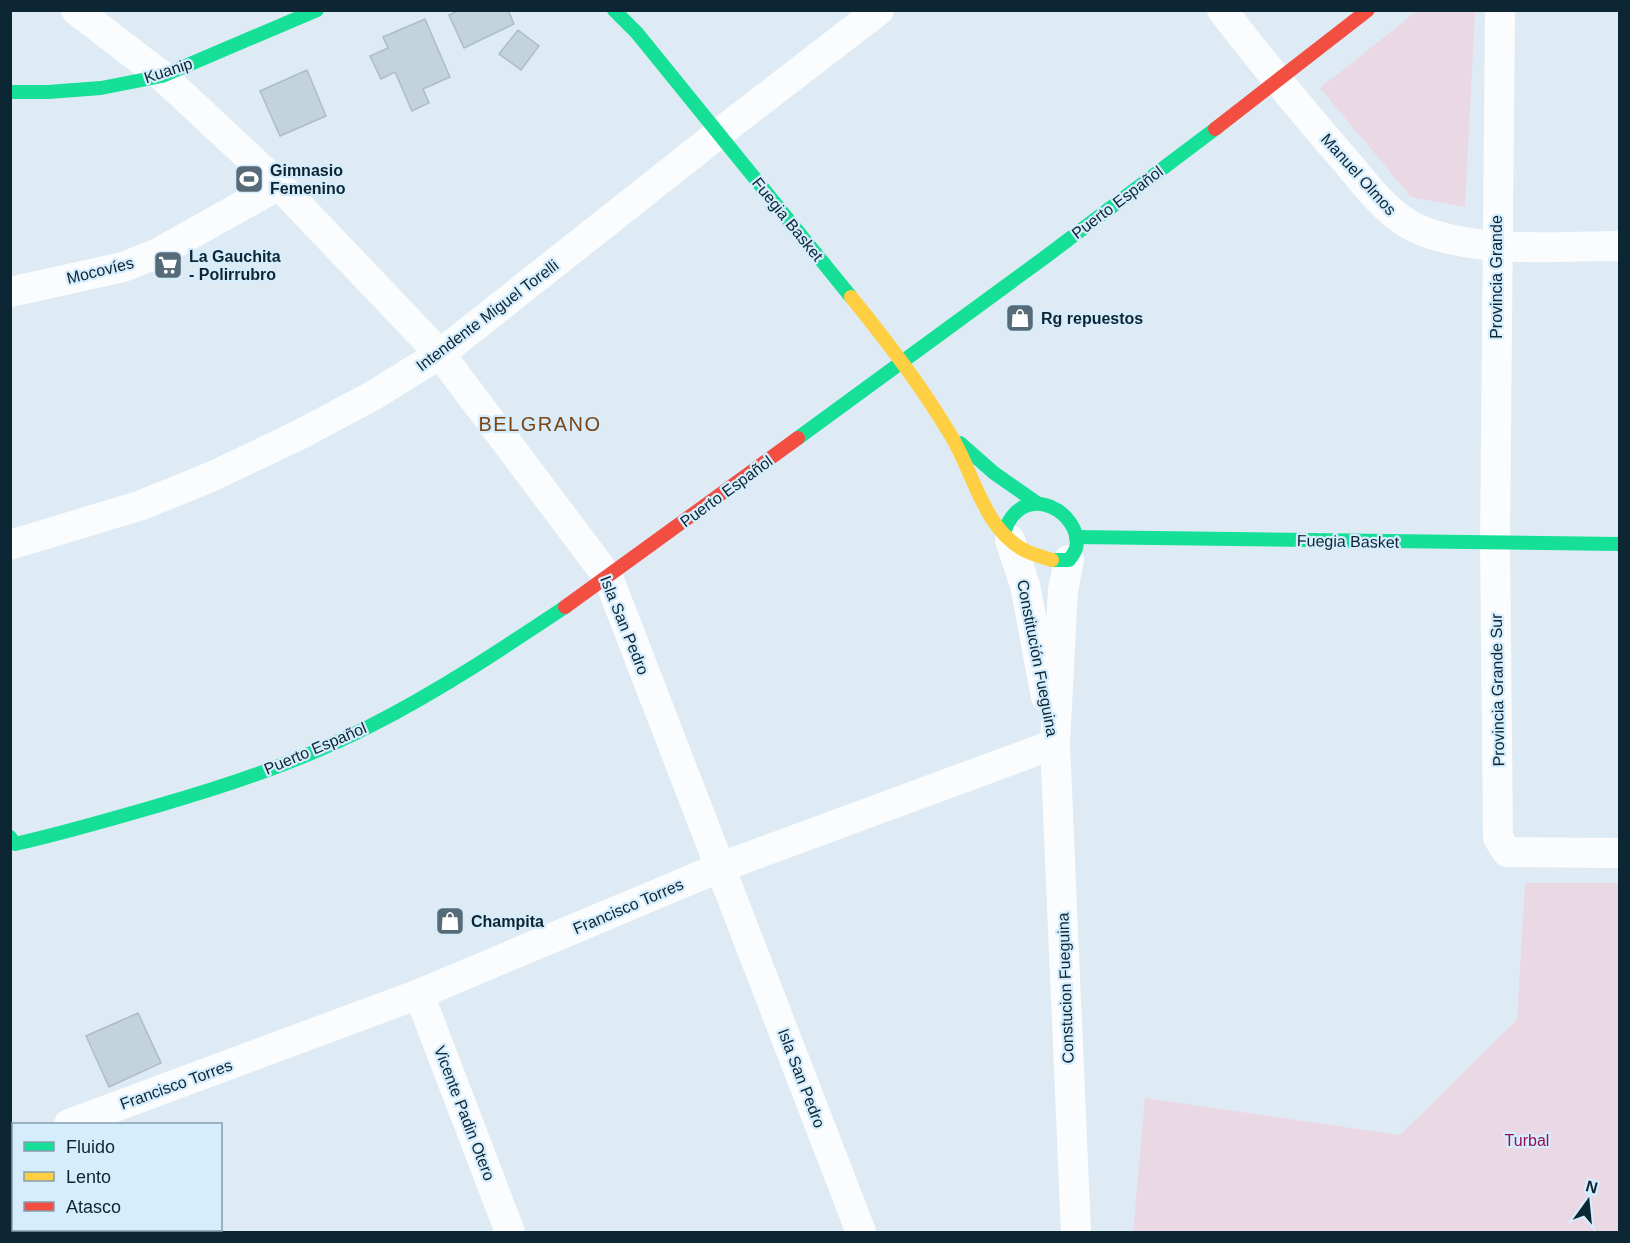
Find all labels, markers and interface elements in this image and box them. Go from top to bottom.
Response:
street label: Kuanip [142,55,195,86]
street label: Manuel Olmos [1318,130,1399,218]
place label: Gimnasio Femenino [270,162,346,197]
sports icon: Gimnasio Femenino [233,163,265,195]
street label: Puerto Español [1068,163,1166,242]
street label: Fuegia Basket [749,174,827,265]
street label: Provincia Grande [1488,215,1505,339]
place label: La Gauchita - Polirrubro [189,248,281,283]
supermarket icon: La Gauchita - Polirrubro [152,249,184,281]
street label: Mocovíes [65,254,135,287]
street label: Intendente Miguel Torelli [413,257,562,374]
shop icon: Rg repuestos [1004,302,1036,334]
place label: Rg repuestos [1041,310,1143,327]
district label: BELGRANO [478,413,602,435]
street label: Puerto Español [677,452,776,530]
street label: Fuegia Basket [1297,532,1400,551]
street label: Isla San Pedro [597,573,652,677]
street label: Constitución Fueguina [1014,578,1061,738]
street label: Provincia Grande Sur [1488,613,1507,767]
street label: Puerto Español [262,719,369,778]
street label: Francisco Torres [571,876,686,937]
shop icon: Champita [434,905,466,937]
street label: Constucion Fueguina [1054,912,1077,1064]
place label: Champita [471,913,544,930]
street label: Isla San Pedro [775,1026,828,1130]
street label: Vicente Padin Otero [431,1043,498,1183]
street label: Francisco Torres [118,1056,235,1113]
legend [12,1123,222,1231]
park label: Turbal [1505,1132,1549,1149]
text: Fluido [66,1137,115,1157]
text: Lento [66,1167,111,1187]
north arrow [1558,1171,1618,1231]
text: N [1584,1177,1600,1197]
text: Atasco [66,1197,121,1217]

